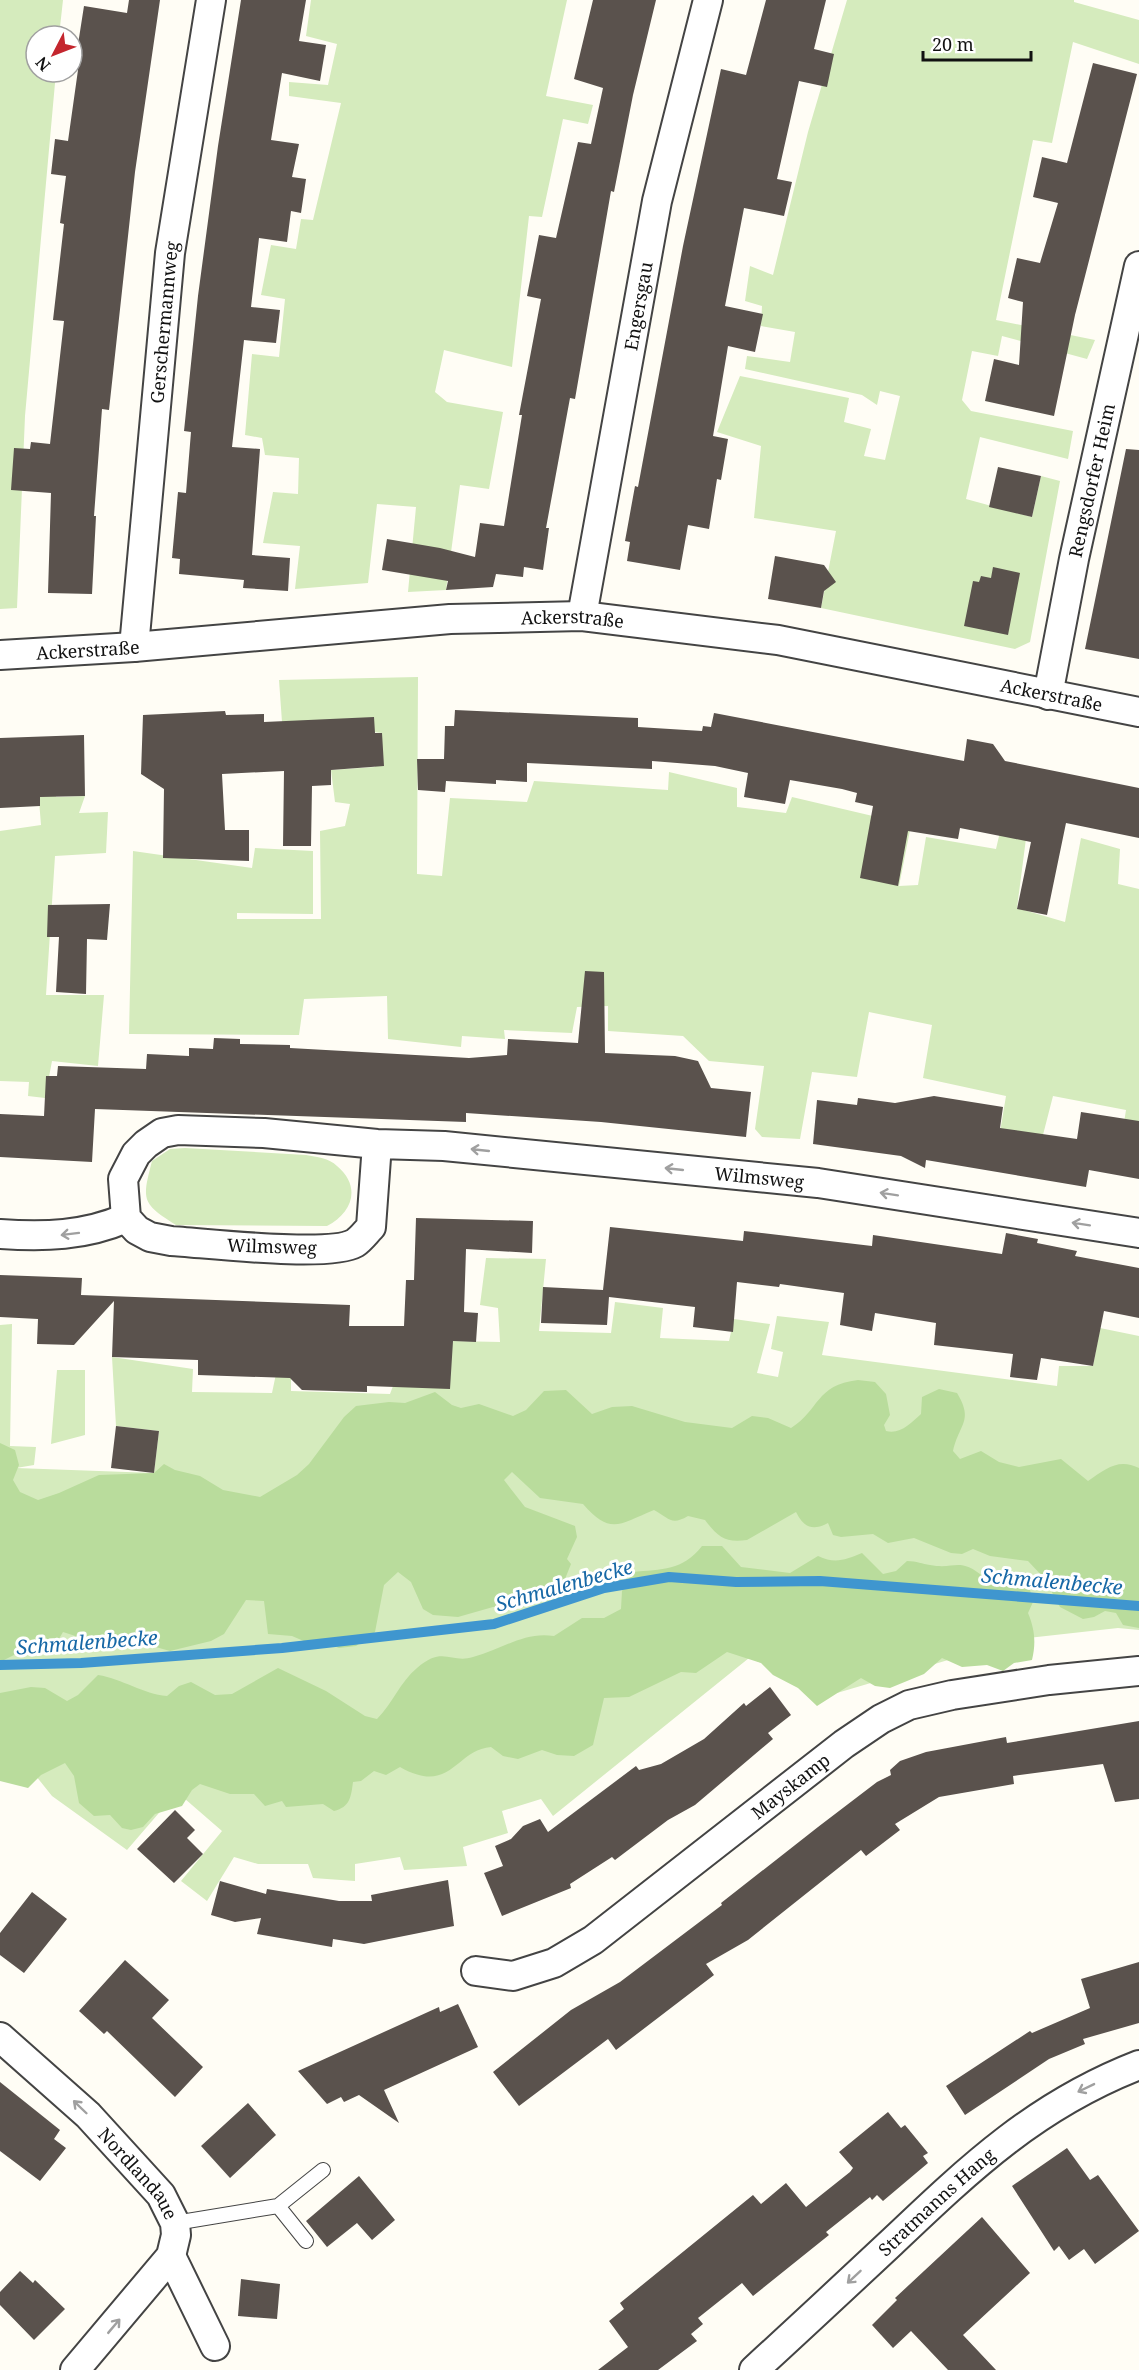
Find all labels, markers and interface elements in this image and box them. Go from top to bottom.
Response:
north arrow [24,24,84,84]
scale bar [923,24,1031,62]
text: 20 m [932,32,974,56]
text: N [30,52,55,76]
street label: Gerschermannweg [144,239,184,405]
street label: Engersgau [618,259,658,352]
street label: Rengsdorfer Heim [1063,401,1120,560]
street label: Ackerstraße [520,604,625,633]
street label: Ackerstraße [35,635,141,665]
street label: Ackerstraße [999,673,1105,716]
one-way arrow [471,1144,491,1155]
street label: Wilmsweg [713,1161,806,1194]
one-way arrow [665,1163,685,1174]
one-way arrow [879,1188,899,1199]
one-way arrow [1072,1219,1092,1230]
one-way arrow [61,1228,81,1239]
street label: Wilmsweg [227,1232,318,1260]
water label: Schmalenbecke [492,1552,636,1618]
water label: Schmalenbecke [980,1561,1124,1601]
water label: Schmalenbecke [15,1624,159,1660]
street label: Mayskamp [746,1748,835,1824]
one-way arrow [1077,2083,1095,2095]
one-way arrow [72,2100,87,2114]
street label: Nordlandaue [93,2122,183,2223]
street label: Stratmanns Hang [873,2142,1000,2261]
one-way arrow [847,2270,862,2284]
one-way arrow [107,2319,121,2334]

